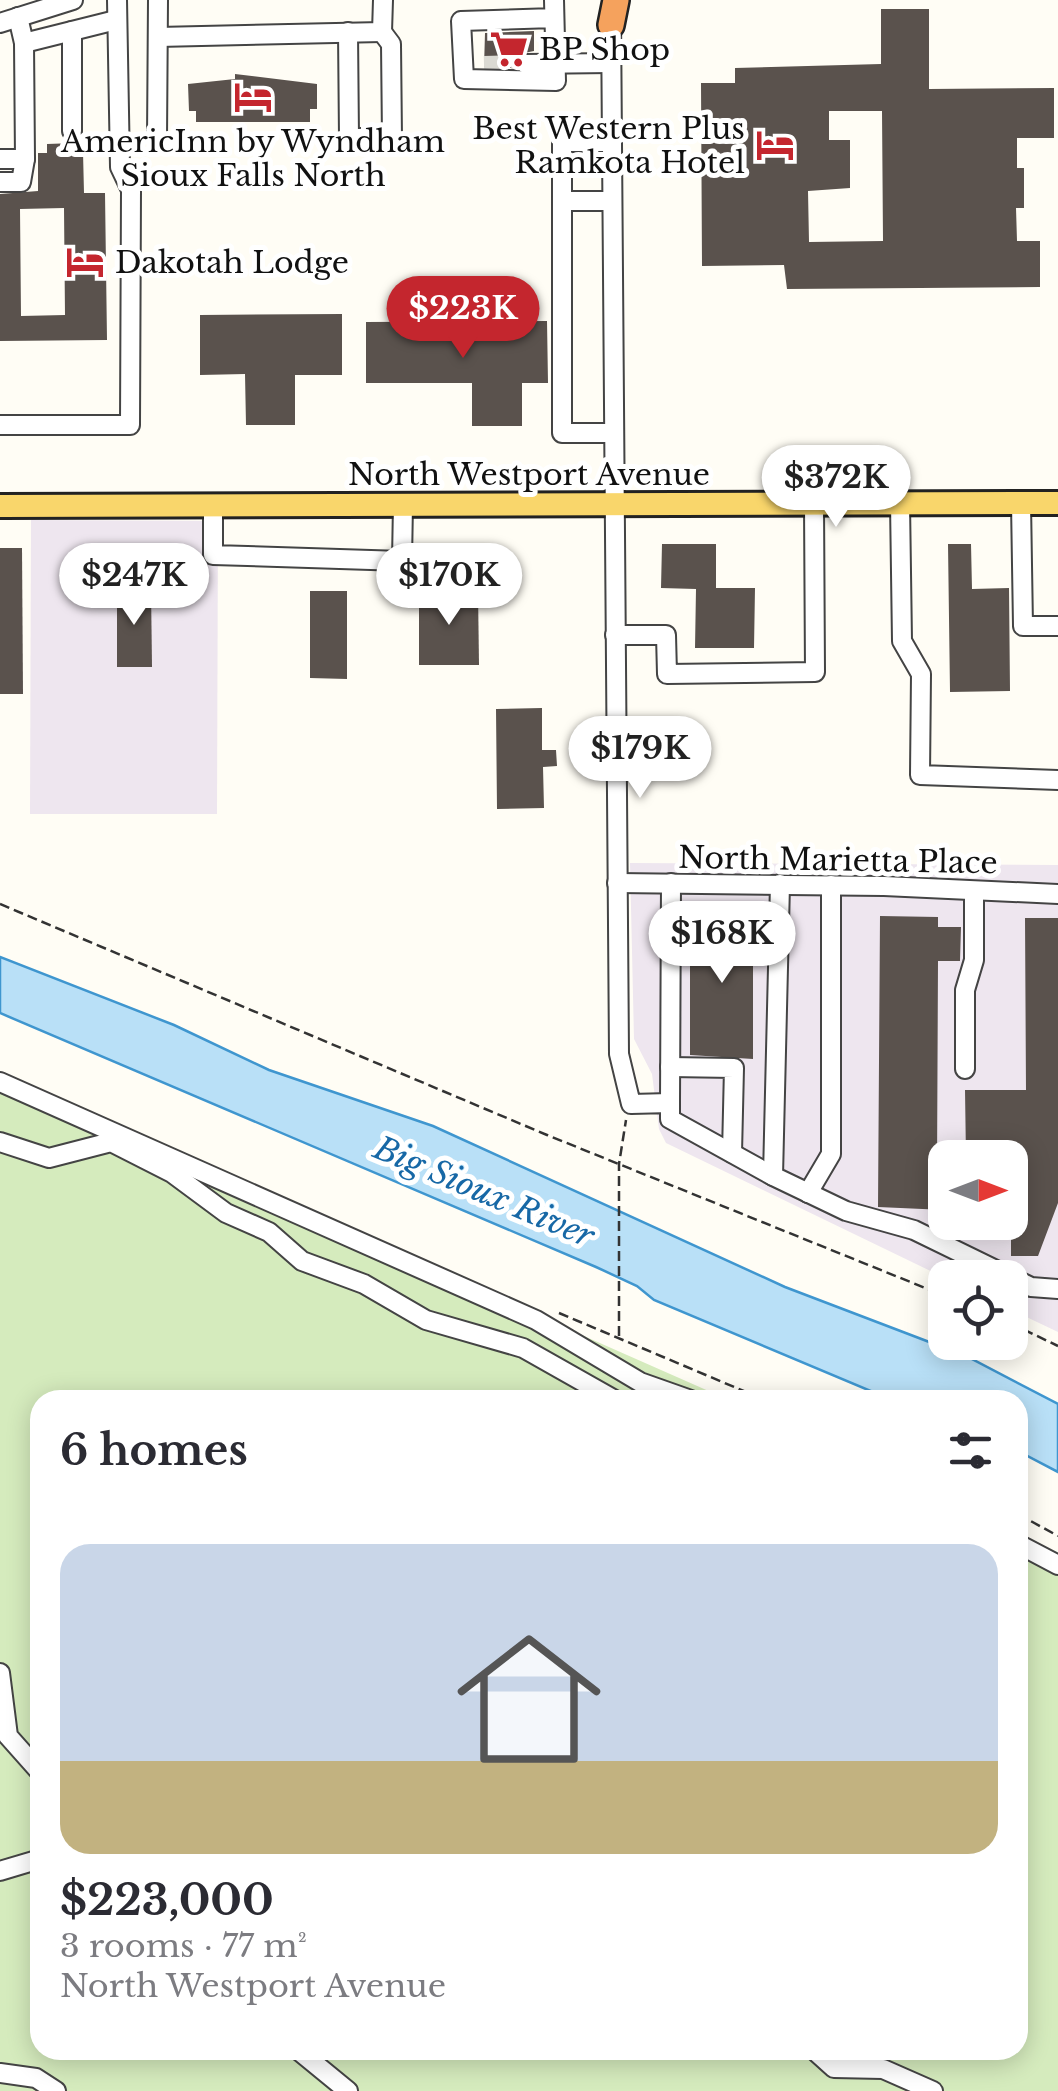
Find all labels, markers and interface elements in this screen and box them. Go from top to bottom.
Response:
supermarket icon: BP Shop [488,28,530,70]
place label: BP Shop [539,31,670,68]
hotel icon: AmericInn by Wyndham Sioux Falls North [232,76,274,118]
place label: Best Western Plus Ramkota Hotel [472,110,745,181]
place label: AmericInn by Wyndham Sioux Falls North [60,123,445,194]
hotel icon: Best Western Plus Ramkota Hotel [754,124,796,166]
hotel icon: Dakotah Lodge [64,241,106,283]
place label: Dakotah Lodge [115,244,349,281]
pin: $223K [393,276,533,361]
text: $223K [409,288,517,328]
pin: $372K [766,445,906,530]
street label: North Westport Avenue [348,456,710,493]
text: $372K [784,457,888,497]
pin: $247K [64,543,204,628]
pin: $170K [379,543,519,628]
text: $247K [81,555,187,595]
text: $170K [398,555,500,595]
pin: $179K [570,716,710,801]
text: $179K [591,728,689,768]
street label: North Marietta Place [678,839,998,881]
pin: $168K [652,901,792,986]
text: $168K [671,913,773,953]
water label: Big Sioux River [367,1127,601,1257]
north arrow [928,1140,1028,1240]
map controls [928,1140,1028,1360]
button: locate [928,1260,1028,1360]
icon: filters [943,1423,998,1478]
text: 6 homes [60,1424,248,1476]
icon: home [439,1609,619,1789]
text: $223,000 [60,1874,274,1926]
text: 3 rooms · 77 m² [60,1926,307,1966]
text: North Westport Avenue [60,1966,446,2006]

